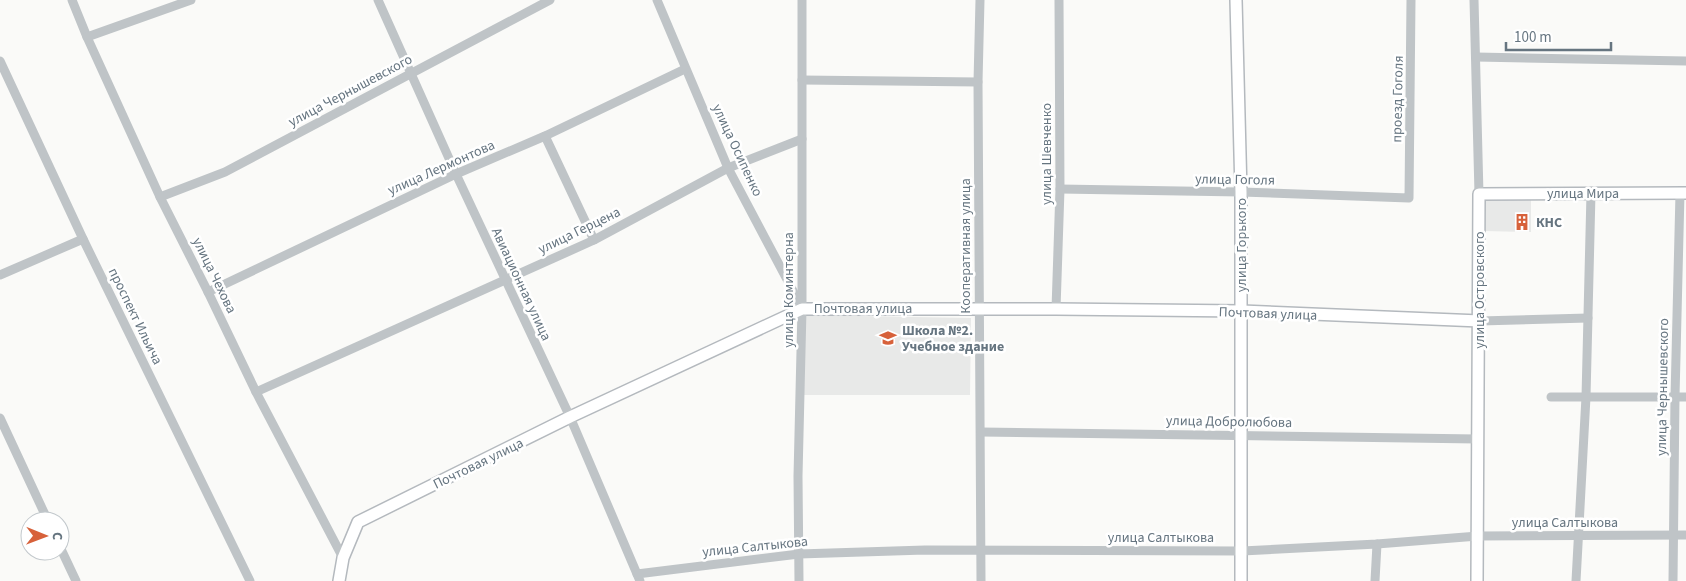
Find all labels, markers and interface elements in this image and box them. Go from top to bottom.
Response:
scale bar [1506,20,1611,52]
text: 100 m [1514,27,1552,48]
street label: улица Чернышевского [285,50,416,132]
street label: проезд Гоголя [1387,55,1409,143]
street label: улица Осипенко [707,101,767,200]
street label: улица Шевченко [1037,103,1057,205]
street label: улица Лермонтова [385,135,498,201]
street label: улица Гоголя [1195,169,1275,191]
street label: Кооперативная улица [956,178,976,314]
street label: улица Мира [1547,184,1619,204]
street label: улица Горького [1232,198,1252,292]
street label: улица Герцена [535,202,624,259]
building icon: КНС [1512,212,1532,232]
place label: КНС [1536,213,1562,233]
street label: Авиационная улица [486,225,556,344]
street label: улица Островского [1470,231,1490,349]
street label: улица Коминтерна [779,232,799,348]
street label: улица Чехова [187,234,241,317]
street label: проспект Ильича [103,265,167,368]
street label: Почтовая улица [814,299,912,319]
street label: Почтовая улица [1218,302,1318,326]
street label: улица Чернышевского [1652,318,1674,456]
place label: Школа №2. Учебное здание [902,321,1004,357]
school or university icon: Школа №2. Учебное здание [878,328,898,348]
street label: улица Добролюбова [1166,411,1292,433]
street label: Почтовая улица [430,433,527,494]
north arrow [20,511,70,561]
street label: улица Салтыкова [1512,513,1618,533]
street label: улица Салтыкова [1108,528,1214,548]
street label: улица Салтыкова [701,531,809,562]
text: С [47,532,67,540]

